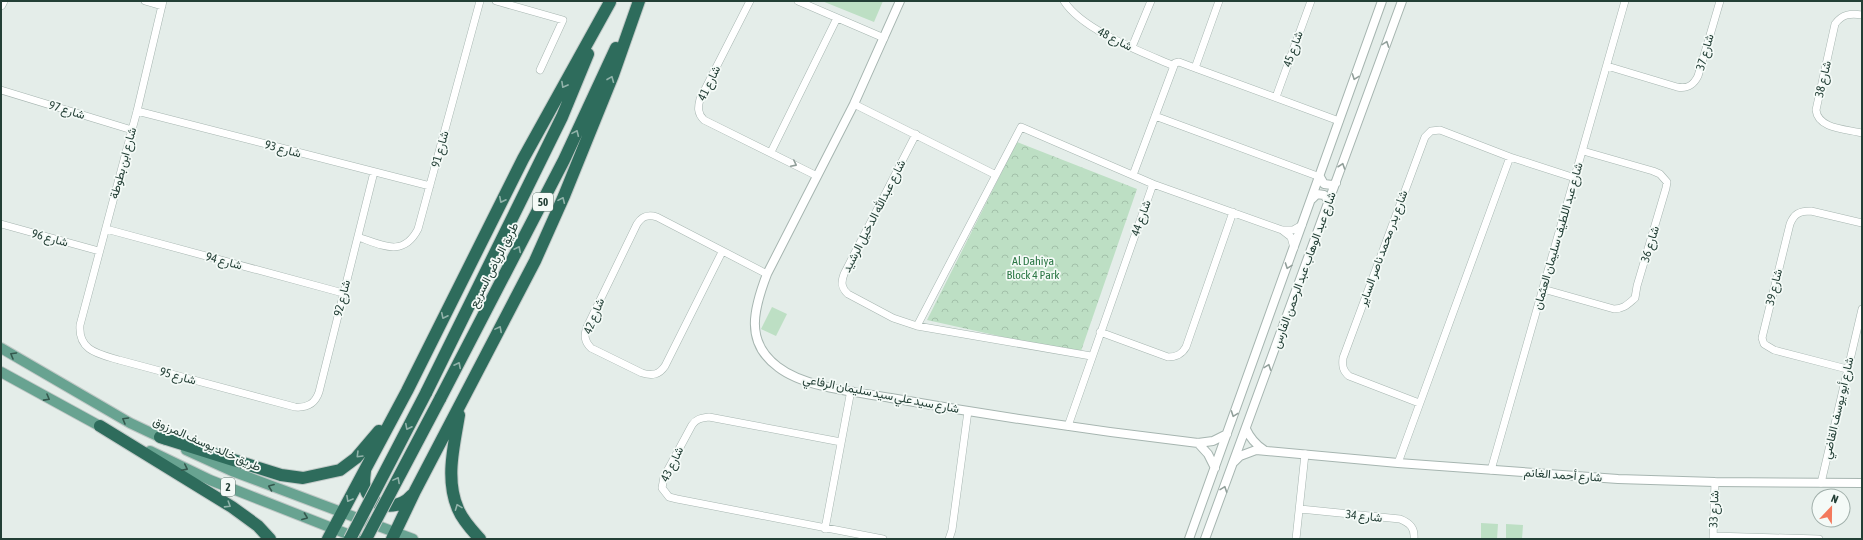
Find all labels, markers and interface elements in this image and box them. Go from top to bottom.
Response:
street label: شارع 48 [1094,24,1135,55]
street label: شارع 45 [1280,29,1308,69]
street label: شارع 37 [1693,32,1719,72]
one-way arrow [1382,41,1390,48]
street label: شارع 38 [1812,59,1836,99]
street label: شارع 41 [695,63,725,104]
one-way arrow [1351,74,1359,81]
one-way arrow [607,76,615,83]
one-way arrow [561,81,568,89]
street label: شارع 97 [47,98,87,124]
street label: شارع ابن بطوطة [107,126,141,201]
street label: شارع 91 [428,129,453,169]
one-way arrow [571,130,579,137]
street label: شارع 93 [263,137,303,162]
street label: شارع عبدالله الدخيل الرشيد [839,157,910,276]
one-way arrow [790,159,797,167]
street label: شارع عبد اللطيف سليمان العثمان [1530,161,1588,312]
one-way arrow [1337,163,1345,170]
street label: شارع بدر محمد ناصر الساير [1355,188,1412,309]
street label: شارع عبد الوهاب عبد الرحمن الفارس [1269,190,1341,351]
road number: 50 [533,193,553,211]
one-way arrow [499,196,507,203]
one-way arrow [557,196,565,204]
street label: شارع 44 [1128,198,1156,238]
street label: طريق الرياض السريع [466,220,523,311]
street label: شارع 36 [1638,224,1664,264]
street label: شارع 96 [30,226,70,251]
one-way arrow [513,246,521,253]
street label: شارع 94 [204,249,244,274]
park label: Al Dahiya Block 4 Park [1006,254,1060,282]
one-way arrow [1284,262,1292,269]
street label: شارع 39 [1763,267,1787,307]
street label: شارع 92 [331,278,355,318]
street label: شارع 42 [581,296,609,337]
one-way arrow [442,312,449,320]
one-way arrow [494,326,502,333]
one-way arrow [10,352,17,359]
street label: شارع أبو يوسف القاضي [1819,356,1859,461]
one-way arrow [453,361,461,369]
street label: شارع 95 [158,364,198,389]
one-way arrow [1264,364,1272,371]
street label: شارع سيد علي سيد سليمان الرفاعي [801,372,960,419]
one-way arrow [43,393,50,400]
one-way arrow [1230,411,1239,418]
street label: طريق خالد يوسف المرزوق [150,414,263,475]
one-way arrow [122,418,129,425]
one-way arrow [405,423,412,431]
street label: شارع 43 [658,444,688,485]
one-way arrow [356,450,363,458]
one-way arrow [181,463,188,471]
street label: شارع أحمد الغانم [1523,465,1603,487]
one-way arrow [393,477,400,484]
road number: 2 [221,478,235,496]
one-way arrow [268,483,275,491]
one-way arrow [1219,486,1227,493]
north arrow [1811,488,1851,528]
street label: شارع 33 [1706,490,1724,528]
text: N [1829,492,1840,506]
one-way arrow [346,495,354,502]
one-way arrow [224,500,231,508]
one-way arrow [455,504,463,511]
street label: شارع 34 [1345,507,1383,527]
one-way arrow [302,512,309,520]

